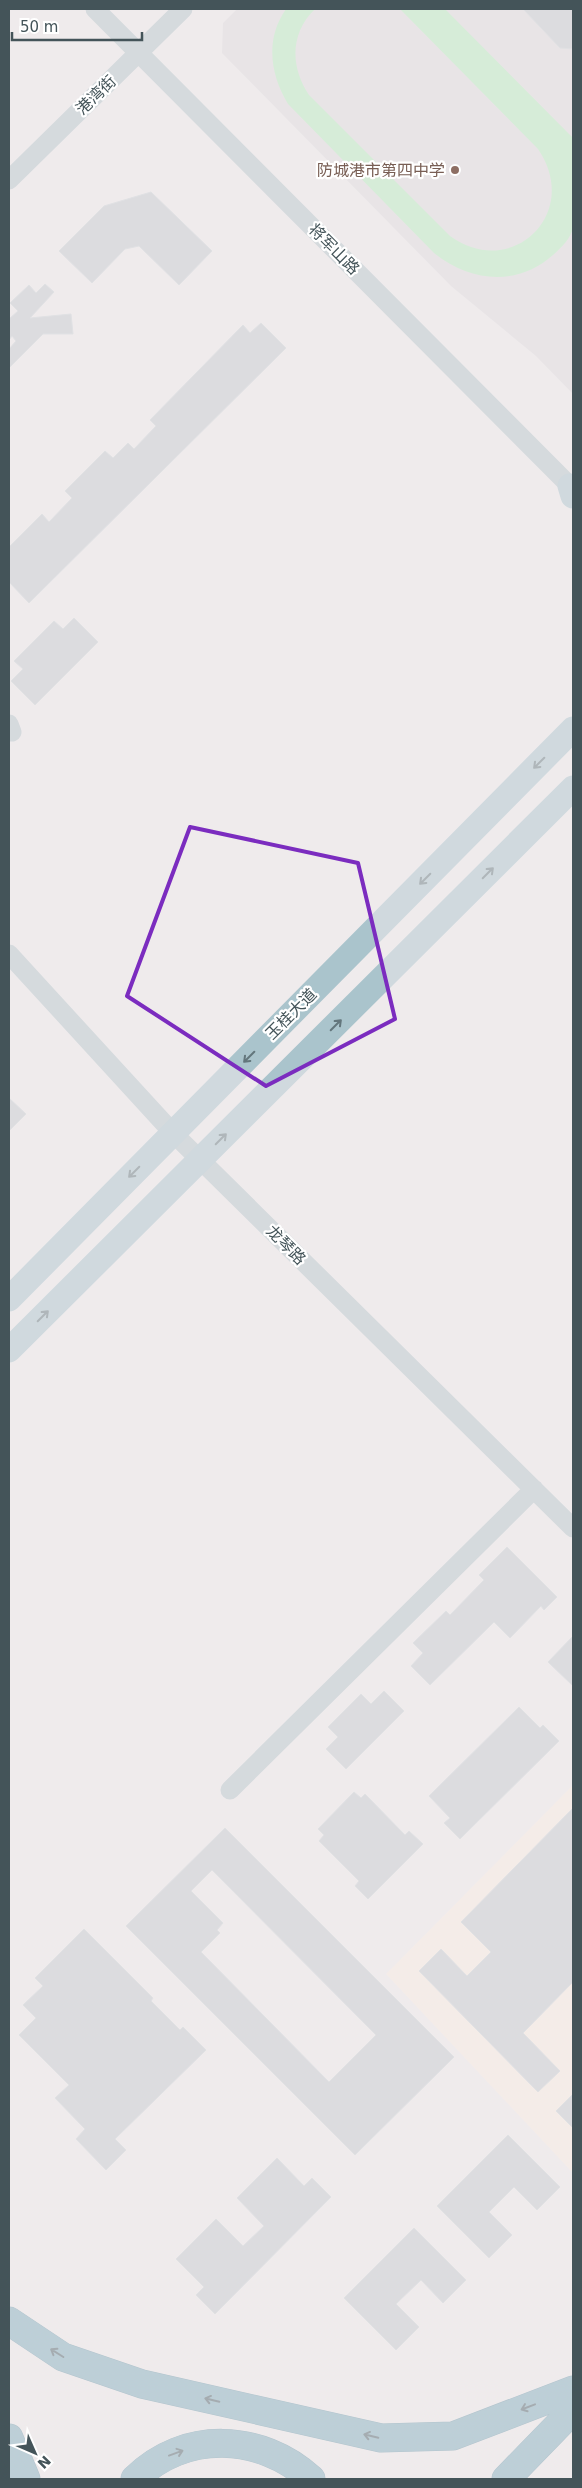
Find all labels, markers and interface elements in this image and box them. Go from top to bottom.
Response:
scale bar [12,10,142,42]
text: 50 m [20,18,58,36]
street label: 港湾街 [72,71,120,119]
place label: 防城港市第四中学 [317,161,445,180]
marker: 防城港市第四中学 [449,164,461,176]
street label: 将军山路 [305,220,363,278]
one-way arrow [533,757,545,770]
one-way arrow [482,867,494,879]
one-way arrow [418,873,431,885]
street label: 玉桂大道 [262,985,320,1043]
one-way arrow [330,1019,342,1031]
one-way arrow [243,1050,255,1063]
one-way arrow [215,1133,227,1146]
one-way arrow [128,1166,141,1178]
street label: 龙琴路 [262,1221,310,1269]
one-way arrow [37,1310,49,1322]
one-way arrow [51,2347,65,2357]
one-way arrow [205,2395,221,2404]
one-way arrow [521,2403,536,2412]
north arrow [10,2428,60,2478]
one-way arrow [363,2431,379,2440]
one-way arrow [168,2448,183,2457]
text: N [34,2452,54,2472]

